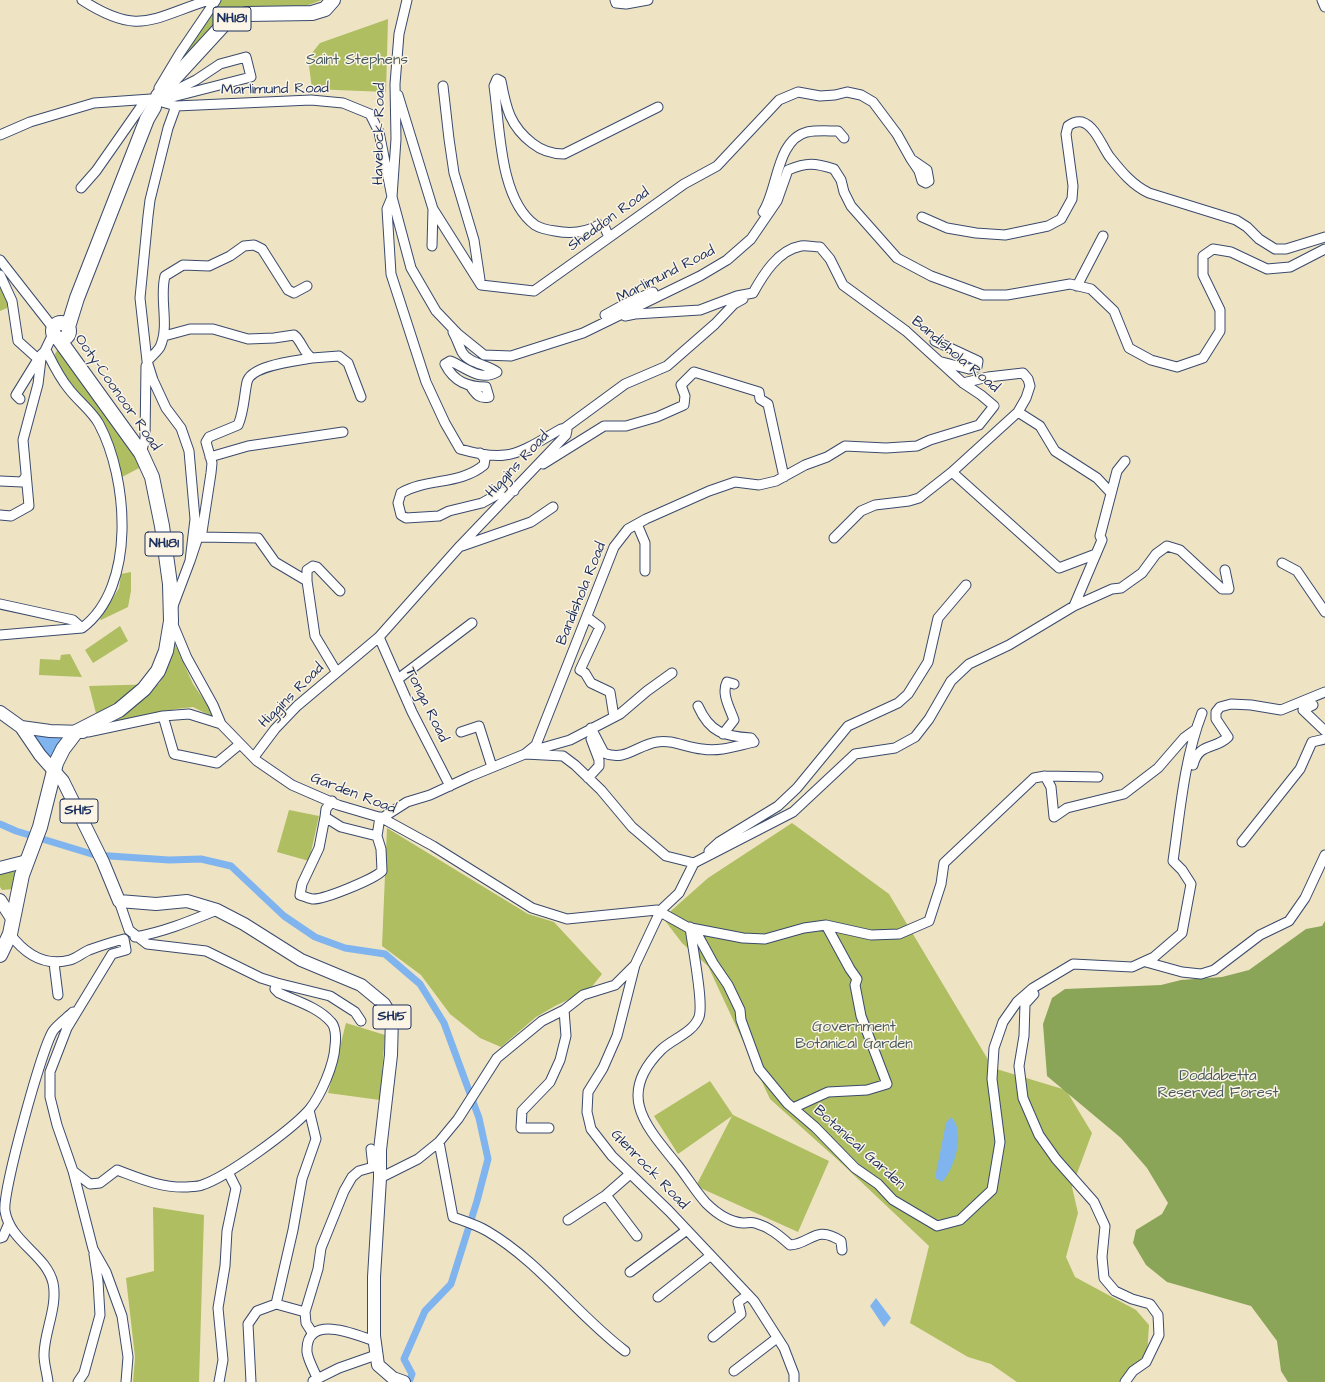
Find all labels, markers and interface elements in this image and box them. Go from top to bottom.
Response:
road number: NH181 [213,7,251,31]
park label: Saint Stephens [306,52,408,70]
street label: Marlimund Road [221,80,329,100]
street label: Havelock Road [370,83,390,185]
street label: Sheddon Road [564,184,654,256]
street label: Marlimund Road [614,242,718,308]
street label: Bandishola Road [907,313,1003,397]
street label: Ooty-Coonoor Road [70,331,164,455]
street label: Higgins Road [483,428,553,502]
road number: NH181 [145,532,183,556]
street label: Bandishola Road [553,540,611,648]
street label: Higgins Road [256,660,328,732]
street label: Tonga Road [400,665,452,745]
street label: Garden Road [308,769,398,819]
road number: SH15 [60,799,98,823]
road number: SH15 [373,1005,411,1029]
park label: Government Botanical Garden [795,1019,913,1054]
park label: Doddabetta Reserved Forest [1157,1068,1279,1103]
street label: Botanical Garden [809,1102,909,1194]
street label: Glenrock Road [606,1126,692,1214]

